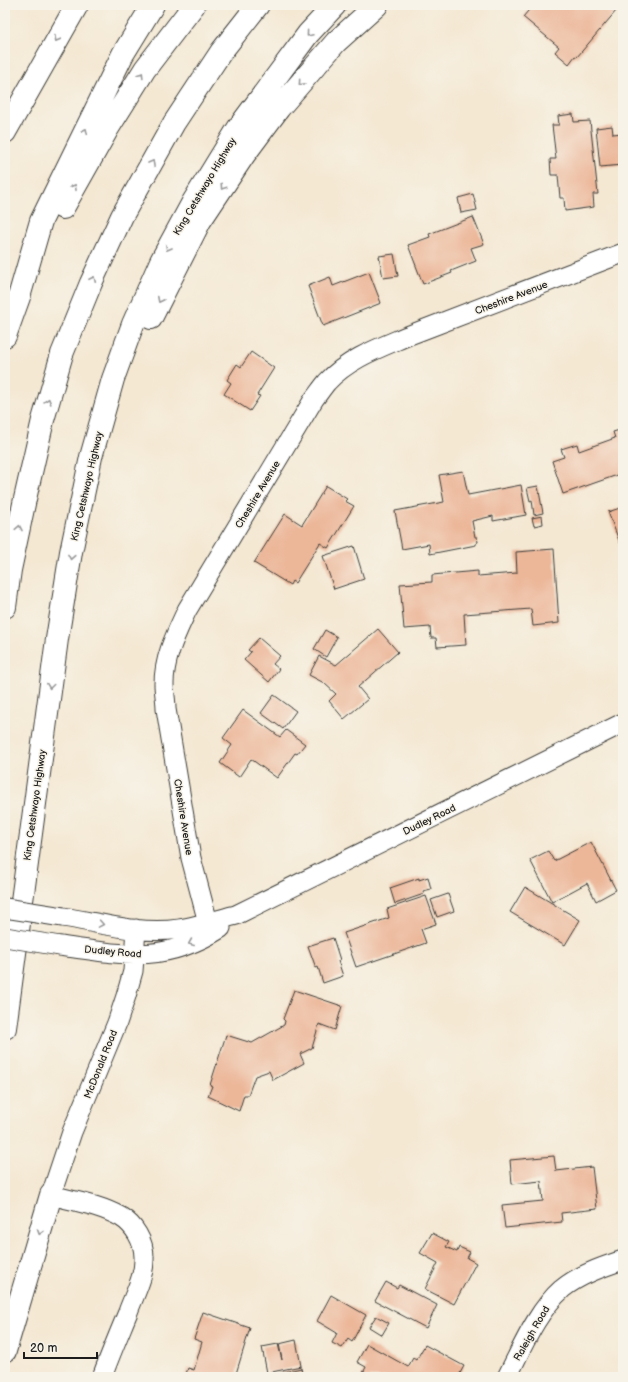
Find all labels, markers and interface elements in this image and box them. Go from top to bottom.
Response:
one-way arrow [306,29,313,36]
one-way arrow [55,35,62,42]
one-way arrow [136,72,144,79]
one-way arrow [299,78,306,85]
one-way arrow [80,128,88,135]
street label: King Cetshwayo Highway [171,135,239,238]
one-way arrow [147,160,154,168]
one-way arrow [221,182,228,189]
one-way arrow [70,184,77,191]
one-way arrow [166,243,173,251]
one-way arrow [88,276,96,284]
street label: Cheshire Avenue [473,279,550,317]
one-way arrow [157,296,165,303]
one-way arrow [43,398,52,405]
street label: King Cetshwayo Highway [69,430,106,542]
street label: Cheshire Avenue [233,458,283,531]
one-way arrow [14,525,22,531]
one-way arrow [67,554,75,560]
one-way arrow [46,682,55,689]
street label: King Cetshwayo Highway [21,748,49,861]
street label: Cheshire Avenue [171,778,195,856]
street label: Dudley Road [401,802,458,838]
one-way arrow [98,919,105,928]
one-way arrow [187,938,195,946]
street label: Dudley Road [84,944,142,960]
street label: McDonald Road [82,1028,120,1100]
one-way arrow [36,1229,45,1236]
street label: Raleigh Road [511,1304,553,1363]
scale bar [24,1334,97,1360]
text: 20 m [30,1341,57,1356]

